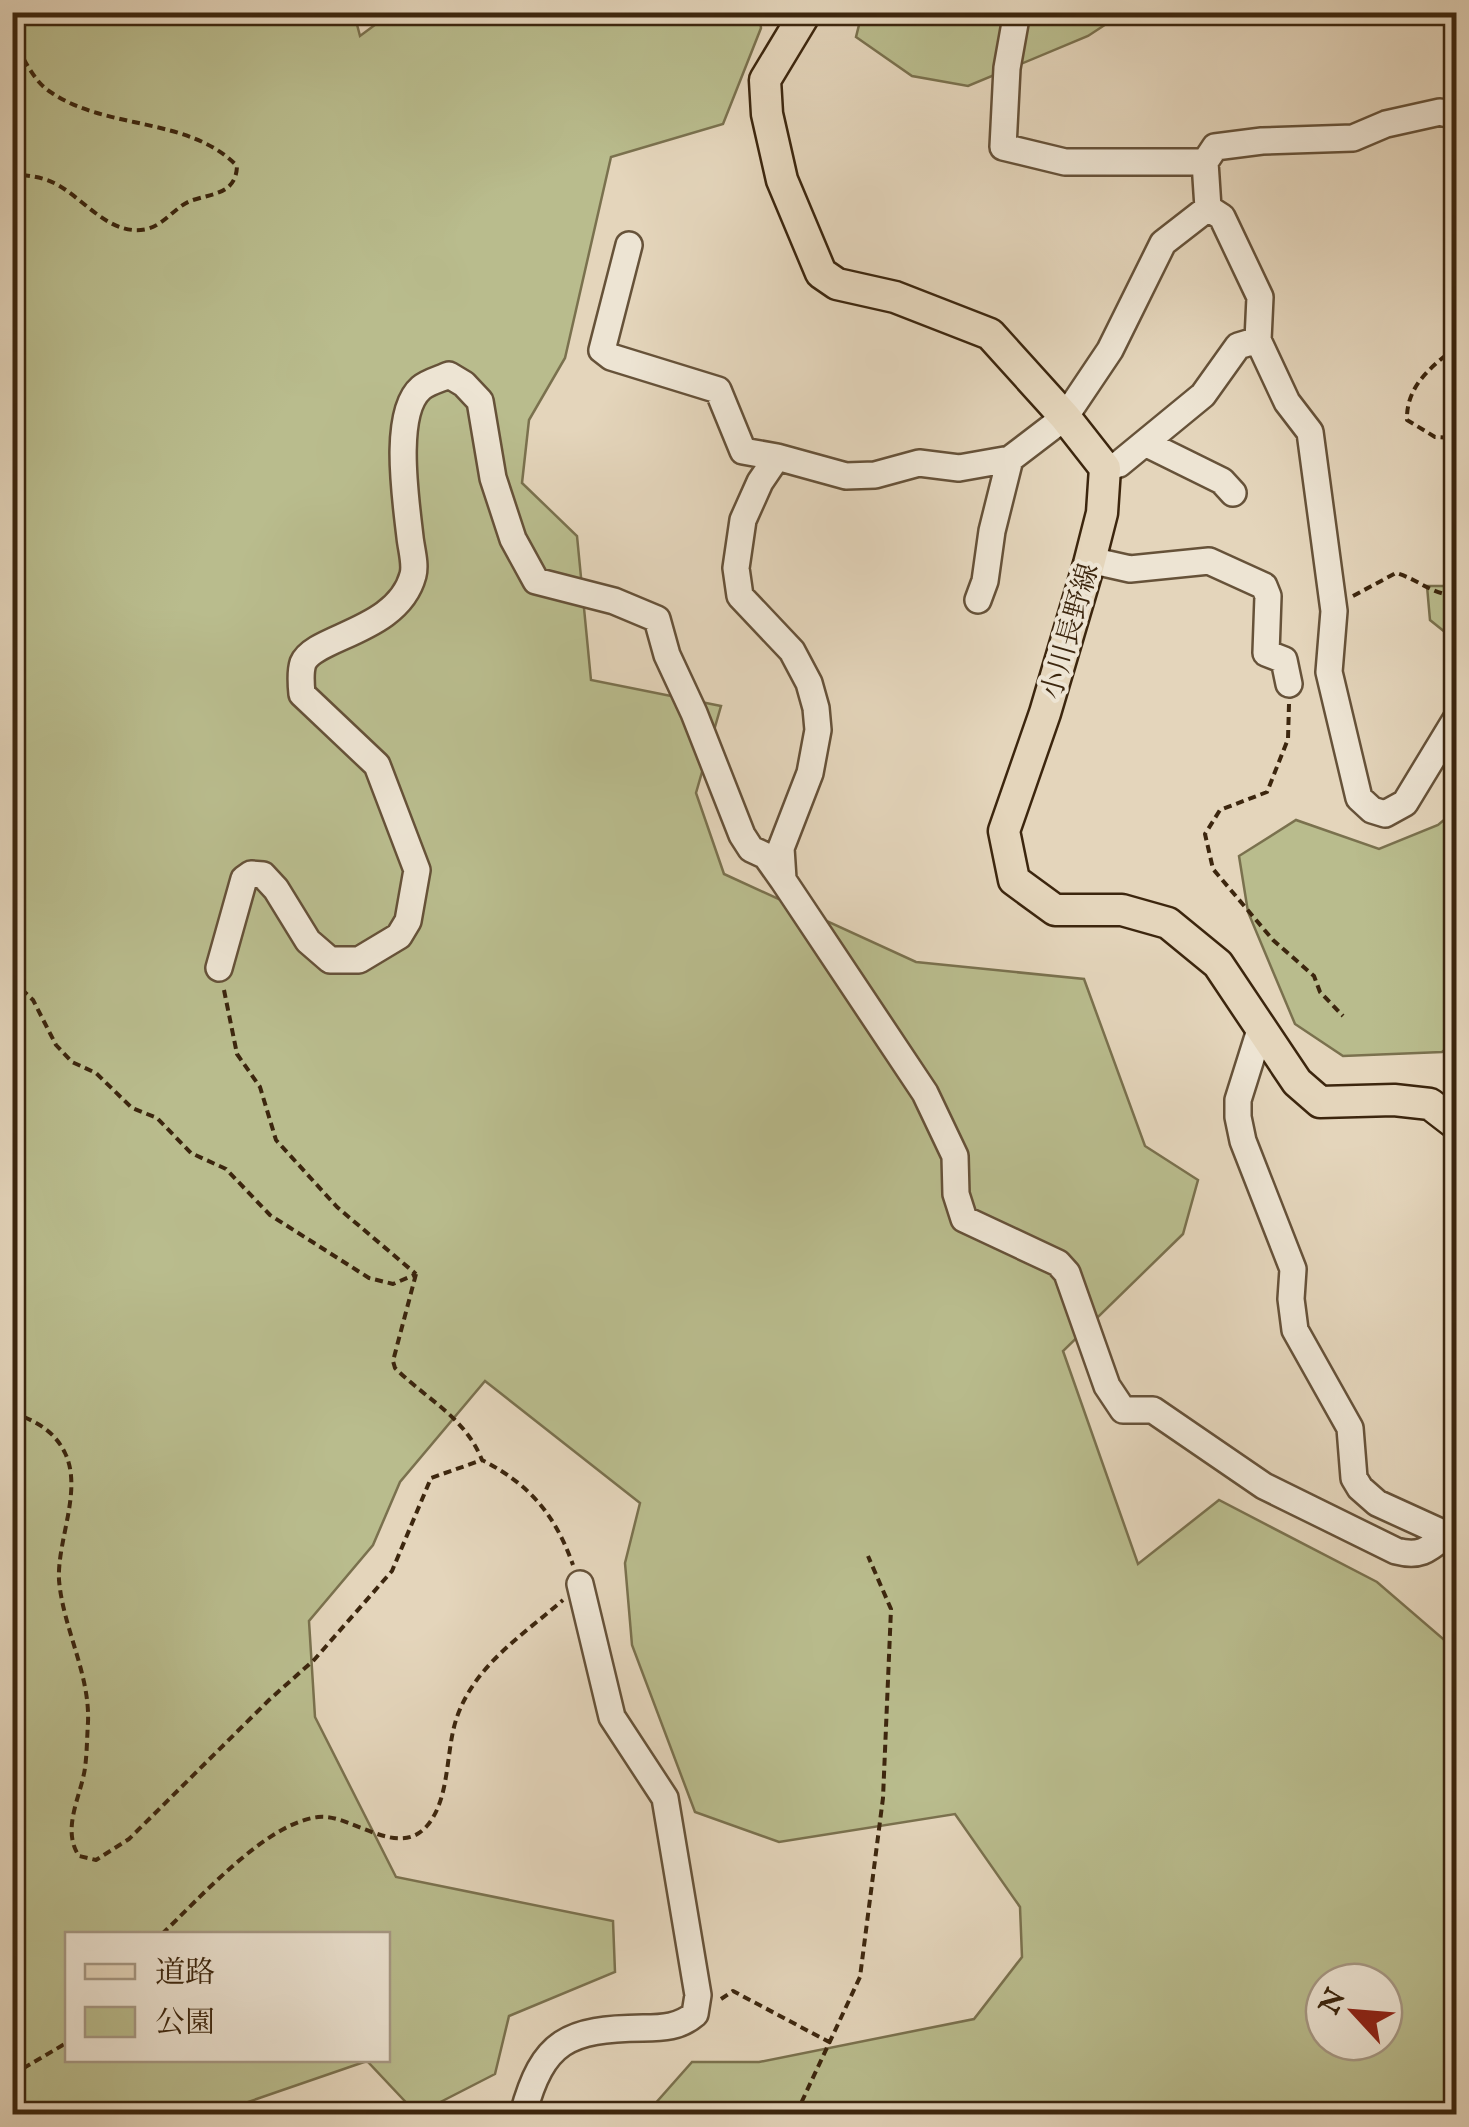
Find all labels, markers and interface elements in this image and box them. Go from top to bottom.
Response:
street label: 小川長野線 [1035,560,1108,704]
legend [65,1932,390,2062]
text: 道路 [155,1955,215,1993]
north arrow [1304,1962,1404,2062]
text: N [1312,1984,1355,2022]
text: 公園 [155,2005,215,2043]

